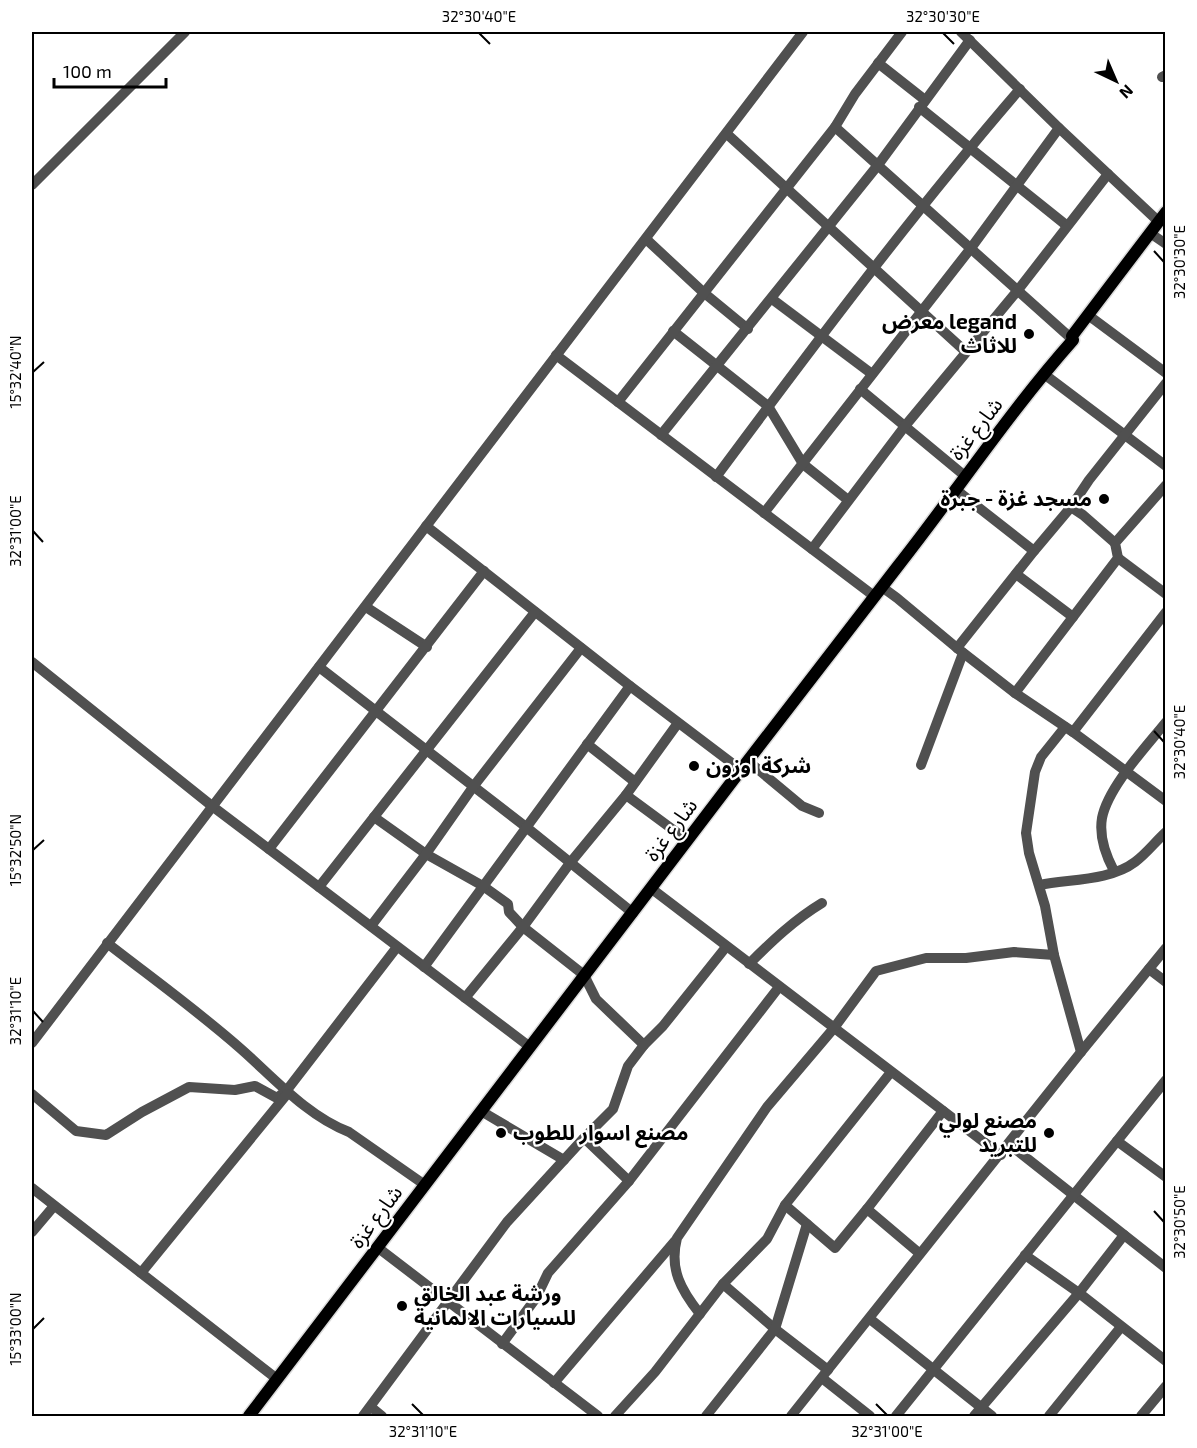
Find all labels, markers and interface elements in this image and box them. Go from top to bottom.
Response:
text: 32°30'40"E [442,7,516,25]
text: 32°30'30"E [906,7,980,25]
scale bar [54,51,166,89]
north arrow [1086,51,1146,111]
text: 100 m [63,60,112,82]
text: N [1116,81,1138,103]
text: 32°30'30"E [1170,225,1188,299]
place label: معرض legand للاثاث [882,308,1017,357]
marker: معرض legand للاثاث [1022,327,1036,341]
text: 15°32'40"N [6,335,24,409]
street label: شارع غزة [943,392,1010,467]
place label: مسجد غزة - جبرة [940,485,1092,511]
marker: مسجد غزة - جبرة [1097,492,1111,506]
text: 32°31'00"E [6,495,24,567]
text: 32°30'40"E [1170,705,1188,779]
place label: شركة اوزون [706,752,811,778]
marker: شركة اوزون [687,759,701,773]
street label: شارع غزة [638,793,705,868]
text: 15°32'50"N [6,814,24,886]
text: 32°31'10"E [6,977,24,1045]
place label: مصنع لولي للتبريد [939,1107,1037,1157]
place label: مصنع اسوار للطوب [513,1119,688,1148]
marker: مصنع اسوار للطوب [494,1126,508,1140]
marker: مصنع لولي للتبريد [1042,1126,1056,1140]
street label: شارع غزة [343,1180,410,1255]
text: 32°30'50"E [1170,1185,1188,1259]
place label: ورشة عبد الخالق للسيارات الالمانية [414,1280,576,1330]
text: 15°33'00"N [6,1292,24,1366]
marker: ورشة عبد الخالق للسيارات الالمانية [395,1299,409,1313]
text: 32°31'10"E [389,1422,457,1440]
text: 32°31'00"E [851,1422,923,1440]

